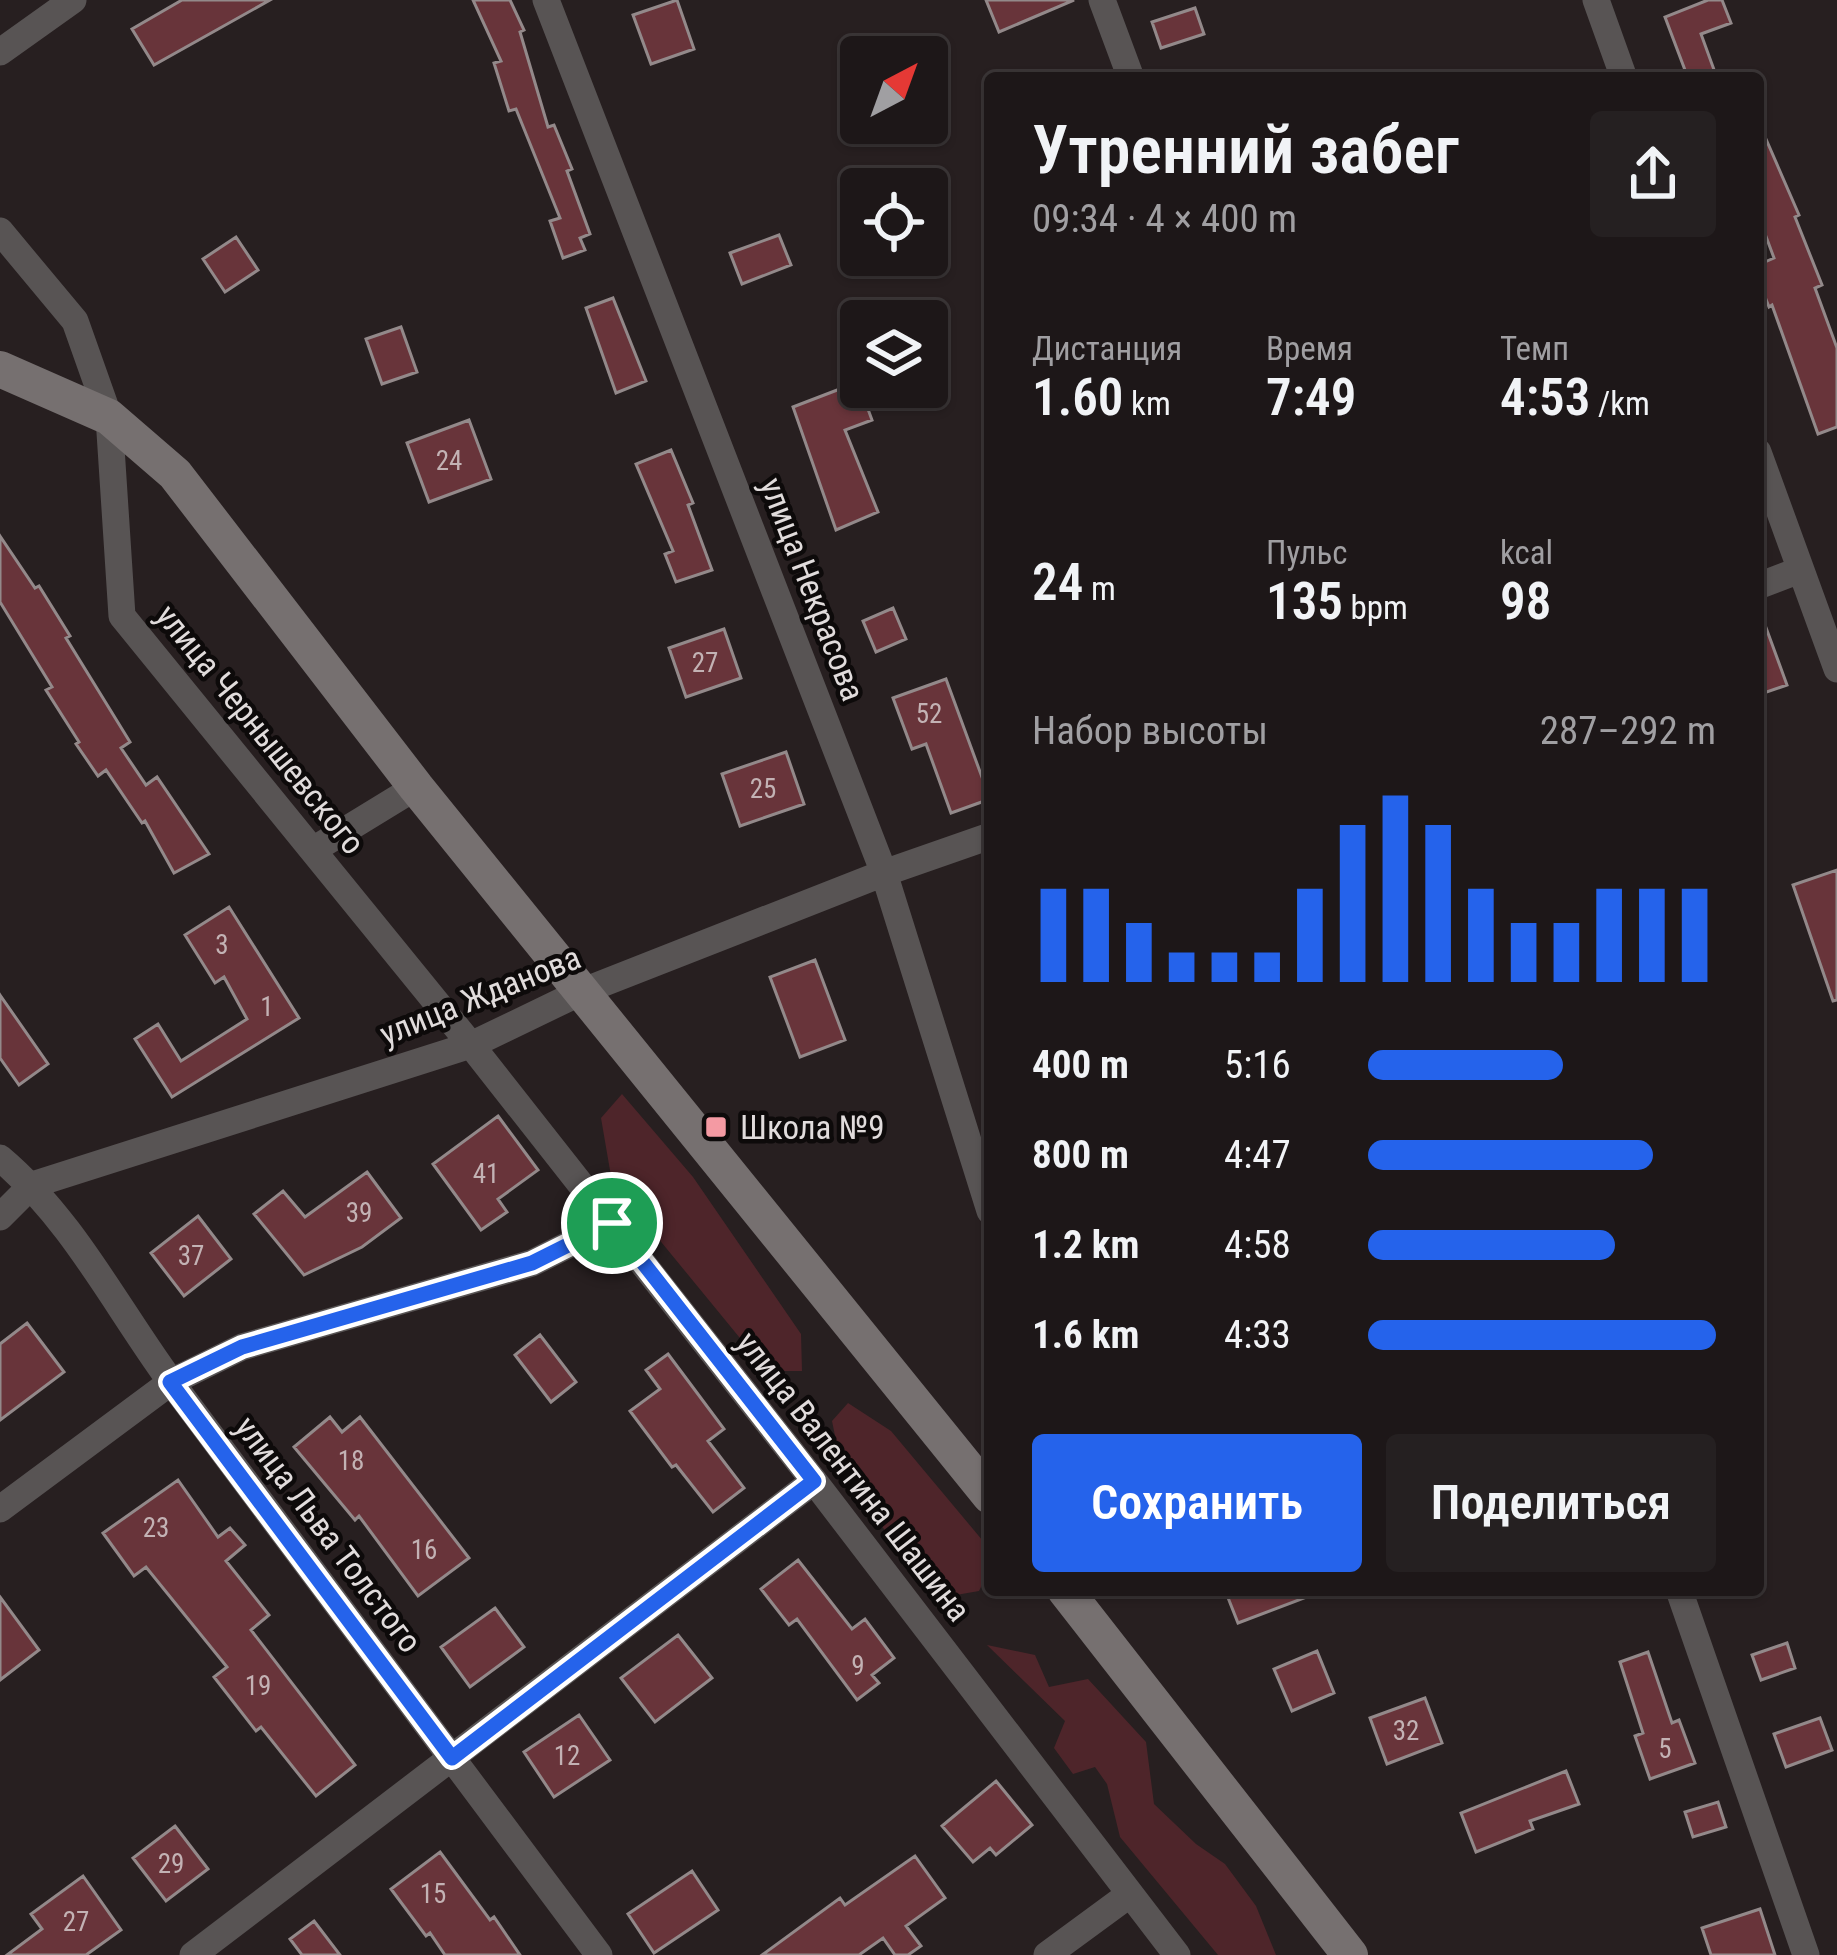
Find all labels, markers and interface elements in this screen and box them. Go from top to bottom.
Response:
north arrow [840,36,948,144]
map controls [840,36,948,408]
button: share [1590,111,1716,237]
text: Утренний забег [1032,112,1459,189]
button: locate [840,168,948,276]
text: 09:34 · 4 × 400 m [1032,196,1297,242]
button: layers [840,300,948,408]
text: Дистанция [1032,329,1182,368]
text: Время [1266,329,1353,368]
text: Темп [1500,329,1569,368]
text: 1.60 [1032,368,1123,427]
text: 7:49 [1266,368,1356,427]
text: 4:53 [1500,368,1590,427]
text: km [1123,384,1171,423]
text: /km [1590,384,1650,423]
house number: 24 [436,445,462,477]
street label: улица Некрасова [752,472,873,706]
text: Пульс [1266,533,1347,572]
text: kcal [1500,533,1553,572]
text: 24 [1032,553,1083,612]
text: m [1083,569,1116,608]
text: 135 [1266,572,1343,631]
text: 98 [1500,572,1551,631]
text: bpm [1343,588,1408,627]
street label: улица Чернышевского [148,597,373,862]
house number: 27 [692,647,718,679]
house number: 52 [916,698,942,730]
text: Набор высоты [1032,708,1268,754]
text: 287–292 m [1540,708,1716,754]
house number: 25 [750,773,776,805]
house number: 3 [215,929,229,961]
street label: улица Жданова [374,938,586,1053]
house number: 1 [260,991,274,1023]
text: 400 m [1032,1042,1129,1088]
text: 5:16 [1224,1042,1291,1088]
place label: Школа №9 [740,1108,884,1147]
marker: Школа №9 [703,1114,729,1140]
text: 800 m [1032,1132,1129,1178]
text: 4:47 [1224,1132,1291,1178]
house number: 41 [473,1158,499,1190]
pin [561,1172,663,1274]
icon: arrive [579,1190,645,1256]
house number: 39 [346,1197,372,1229]
text: 1.2 km [1032,1222,1139,1268]
text: 4:58 [1224,1222,1291,1268]
house number: 37 [178,1240,204,1272]
text: 1.6 km [1032,1312,1139,1358]
text: 4:33 [1224,1312,1291,1358]
street label: улица Валентина Шашина [728,1324,979,1629]
street label: улица Льва Толстого [227,1409,430,1660]
button: Сохранить [1032,1434,1362,1572]
button: Поделиться [1386,1434,1716,1572]
house number: 18 [338,1445,364,1477]
house number: 23 [143,1512,169,1544]
house number: 16 [411,1534,437,1566]
house number: 9 [851,1650,865,1682]
house number: 19 [245,1670,271,1702]
house number: 32 [1393,1715,1419,1747]
house number: 5 [1658,1733,1672,1765]
house number: 12 [554,1740,580,1772]
house number: 29 [158,1848,184,1880]
house number: 15 [420,1878,446,1910]
house number: 27 [63,1906,89,1938]

